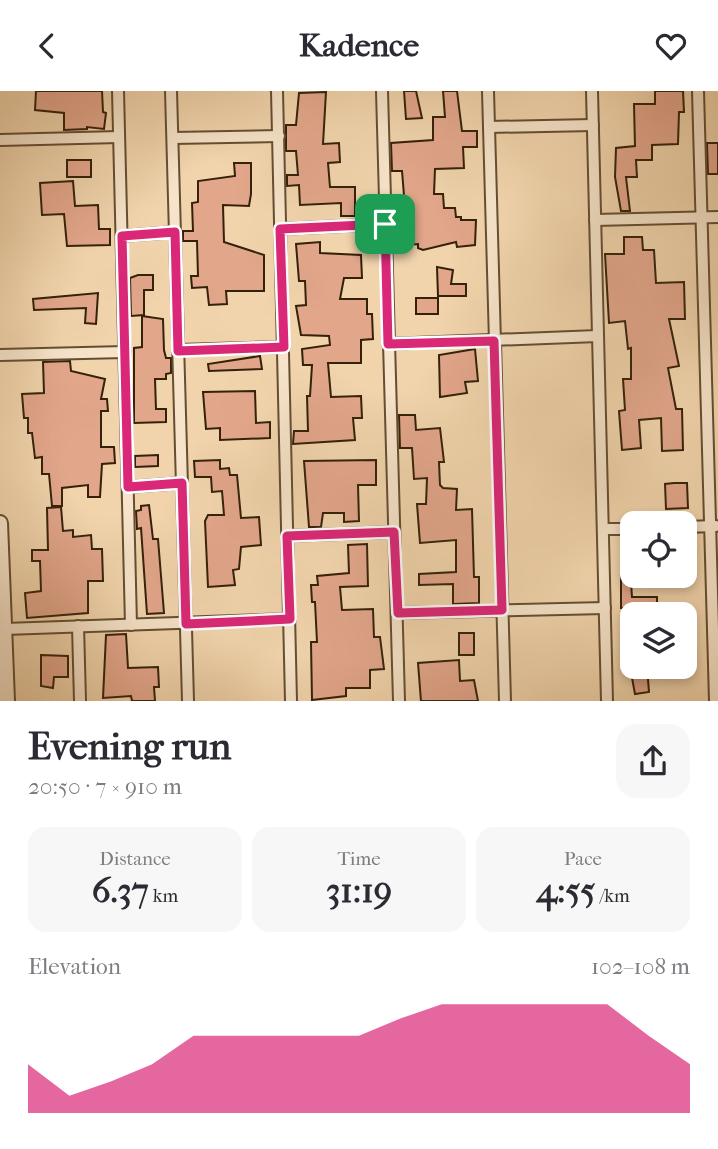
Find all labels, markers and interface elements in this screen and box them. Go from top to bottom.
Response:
icon: back [28,27,66,65]
text: Kadence [299,27,419,64]
icon: heart [652,27,690,65]
pin [355,194,415,254]
icon: arrive [366,205,404,243]
map controls [620,511,697,679]
button: locate [620,511,697,588]
button: layers [620,602,697,679]
text: Evening run [28,724,231,769]
button: share [616,724,690,798]
text: 20:50 · 7 × 910 m [28,773,182,800]
text: Distance [99,848,171,870]
text: Time [337,848,381,870]
text: Pace [564,848,602,870]
text: 6.37 [92,870,149,911]
text: 31:19 [326,870,392,911]
text: 4:55 [536,870,595,911]
text: km [149,885,178,907]
text: /km [595,885,630,907]
text: Elevation [28,953,121,980]
text: 102–108 m [591,953,690,980]

